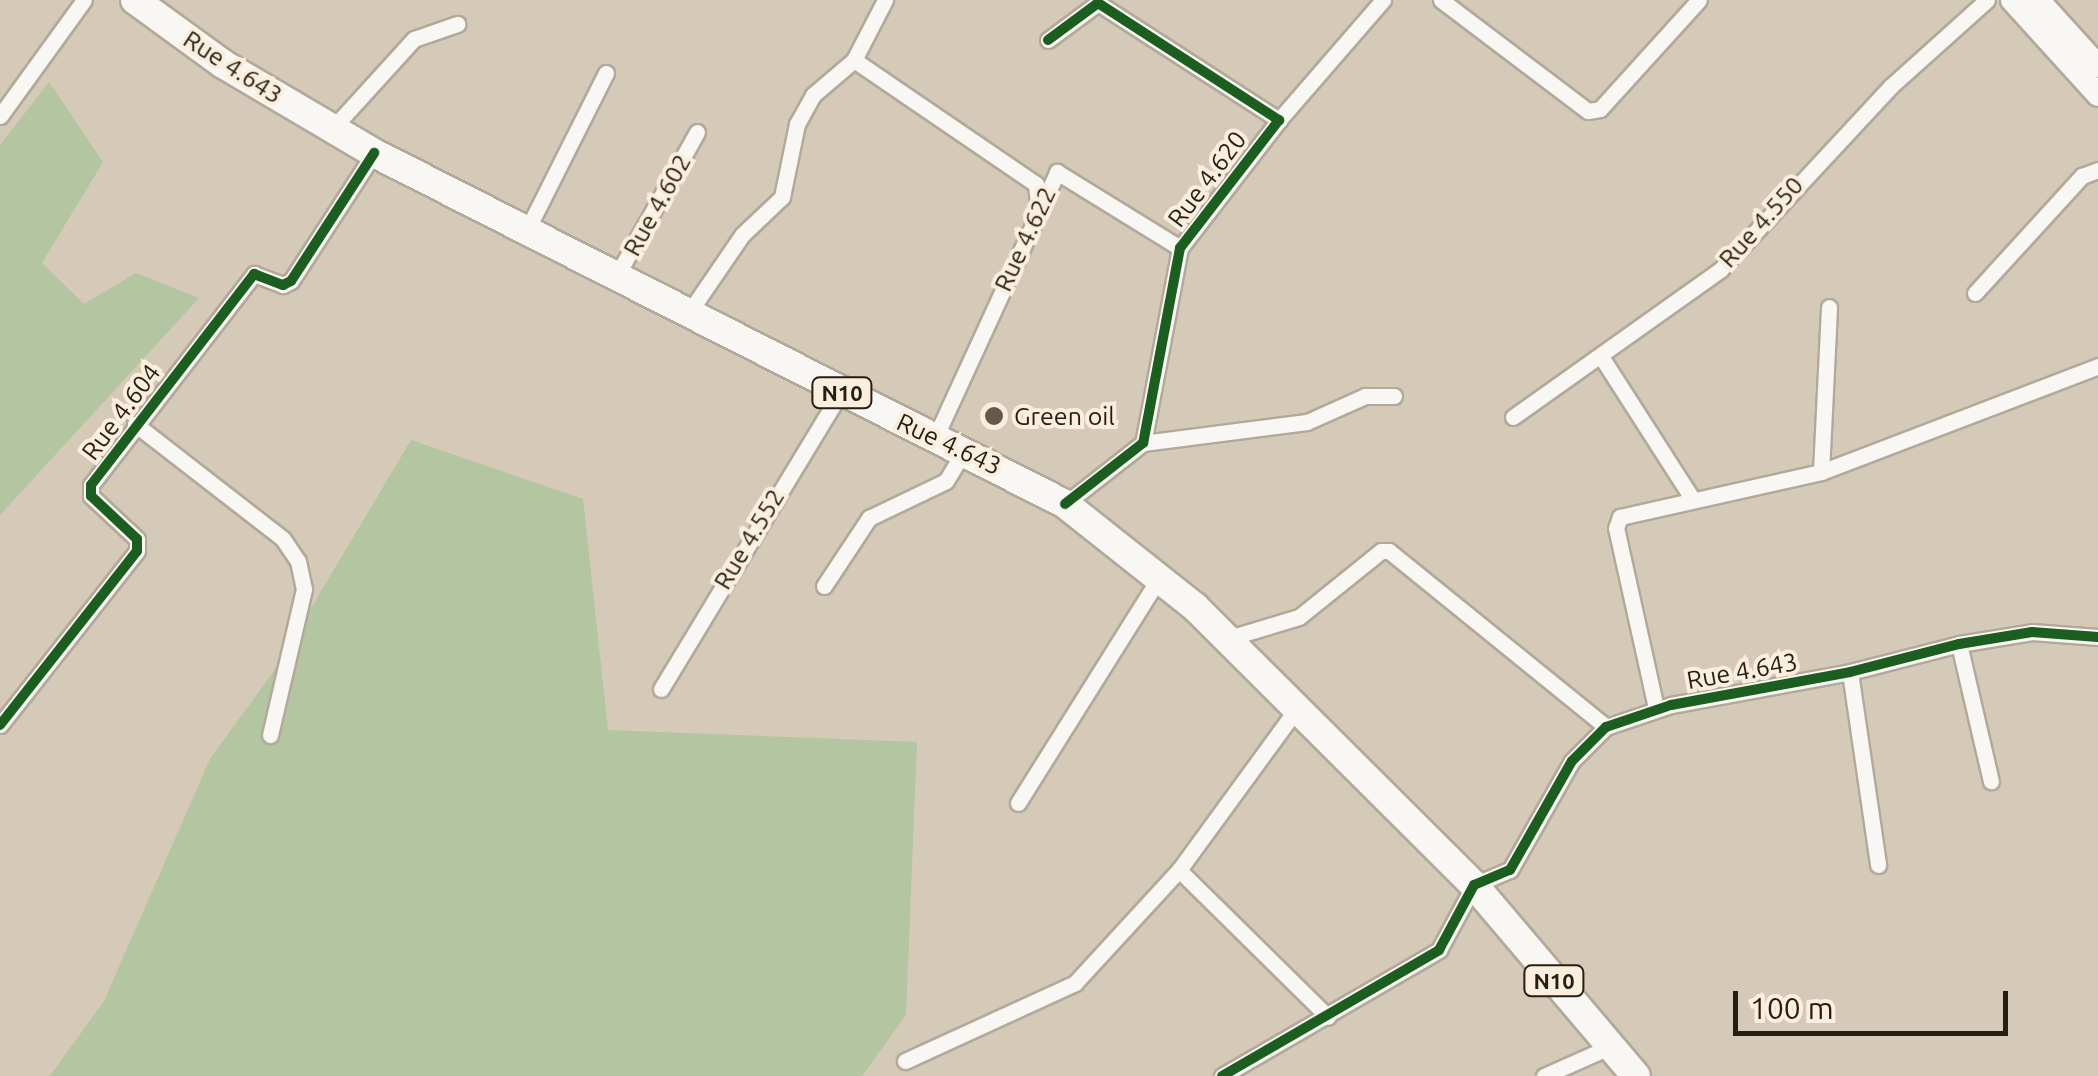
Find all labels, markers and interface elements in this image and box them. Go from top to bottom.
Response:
street label: Rue 4.643 [178,24,288,110]
street label: Rue 4.620 [1161,125,1253,233]
street label: Rue 4.602 [617,149,697,261]
street label: Rue 4.550 [1712,170,1810,274]
street label: Rue 4.622 [988,182,1062,296]
street label: Rue 4.604 [75,358,167,466]
road number: N10 [810,376,874,410]
place label: Green oil [1014,401,1115,431]
marker: Green oil [983,405,1005,427]
street label: Rue 4.643 [892,407,1006,481]
street label: Rue 4.552 [707,483,791,595]
street label: Rue 4.643 [1684,647,1800,695]
road number: N10 [1522,964,1586,998]
scale bar [1738,971,2013,1033]
text: 100 m [1750,991,1834,1025]

